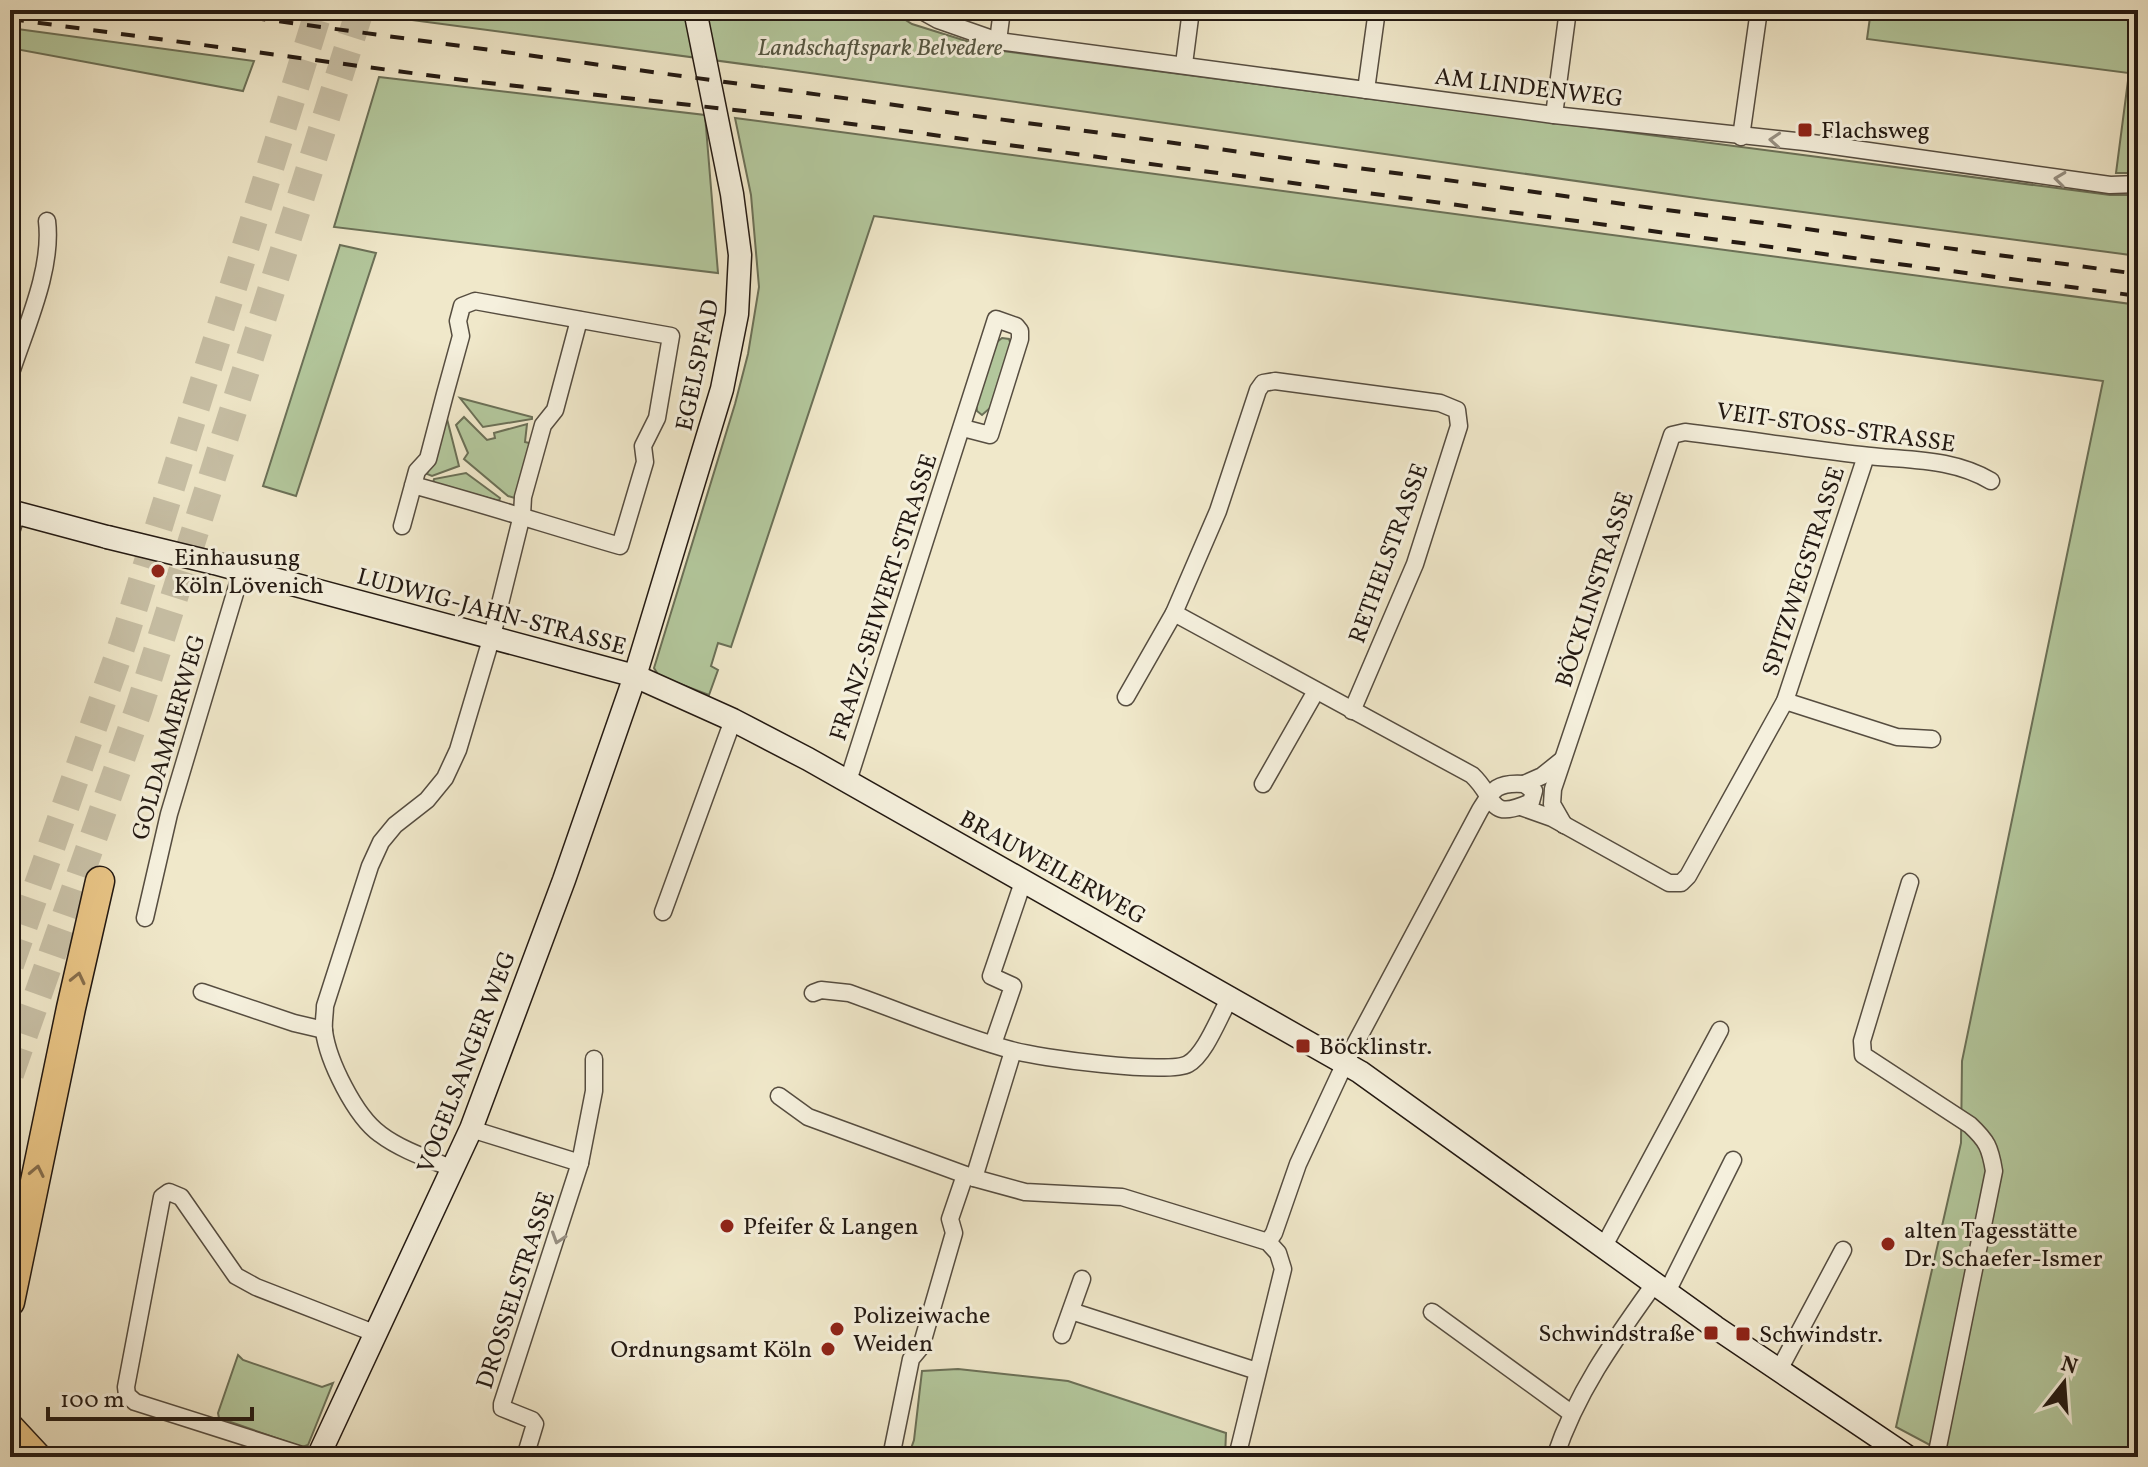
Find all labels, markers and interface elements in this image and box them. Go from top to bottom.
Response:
park label: Landschaftspark Belvedere [758,32,1003,66]
street label: AM LINDENWEG [1433,61,1625,117]
place label: Flachsweg [1821,115,1930,149]
marker: Flachsweg [1796,121,1814,139]
one-way arrow [1768,132,1781,149]
one-way arrow [2054,171,2067,188]
street label: EGELSPFAD [668,297,729,434]
street label: VEIT-STOSS-STRASSE [1714,395,1957,463]
street label: FRANZ-SEIWERT-STRASSE [822,450,947,746]
street label: RETHELSTRASSE [1341,459,1438,649]
street label: SPITZWEGSTRASSE [1755,462,1855,681]
street label: BÖCKLINSTRASSE [1548,487,1644,692]
place label: Einhausung Köln Lövenich [174,542,324,604]
street label: LUDWIG-JAHN-STRASSE [353,561,630,665]
marker: Einhausung Köln Lövenich [149,562,167,580]
street label: GOLDAMMERWEG [124,631,216,844]
street label: BRAUWEILERWEG [952,803,1152,934]
street label: VOGELSANGER WEG [410,947,526,1179]
one-way arrow [68,971,85,985]
place label: Böcklinstr. [1319,1031,1432,1065]
marker: Böcklinstr. [1294,1037,1312,1055]
one-way arrow [28,1164,45,1178]
street label: DROSSELSTRASSE [469,1188,565,1394]
place label: Pfeifer & Langen [743,1211,919,1245]
place label: alten Tagesstätte Dr. Schaefer-Ismer [1904,1215,2103,1277]
marker: Pfeifer & Langen [718,1217,736,1235]
one-way arrow [551,1230,567,1244]
marker: alten Tagesstätte Dr. Schaefer-Ismer [1879,1235,1897,1253]
place label: Polizeiwache Weiden [853,1300,990,1362]
place label: Schwindstraße [1538,1318,1695,1352]
place label: Schwindstr. [1759,1319,1883,1353]
marker: Polizeiwache Weiden [828,1320,846,1338]
marker: Schwindstraße [1702,1324,1720,1342]
marker: Schwindstr. [1734,1325,1752,1343]
place label: Ordnungsamt Köln [610,1334,812,1368]
marker: Ordnungsamt Köln [819,1340,837,1358]
north arrow [2024,1343,2104,1423]
text: N [2057,1349,2081,1383]
scale bar [48,1371,252,1421]
text: 100 m [60,1384,125,1418]

